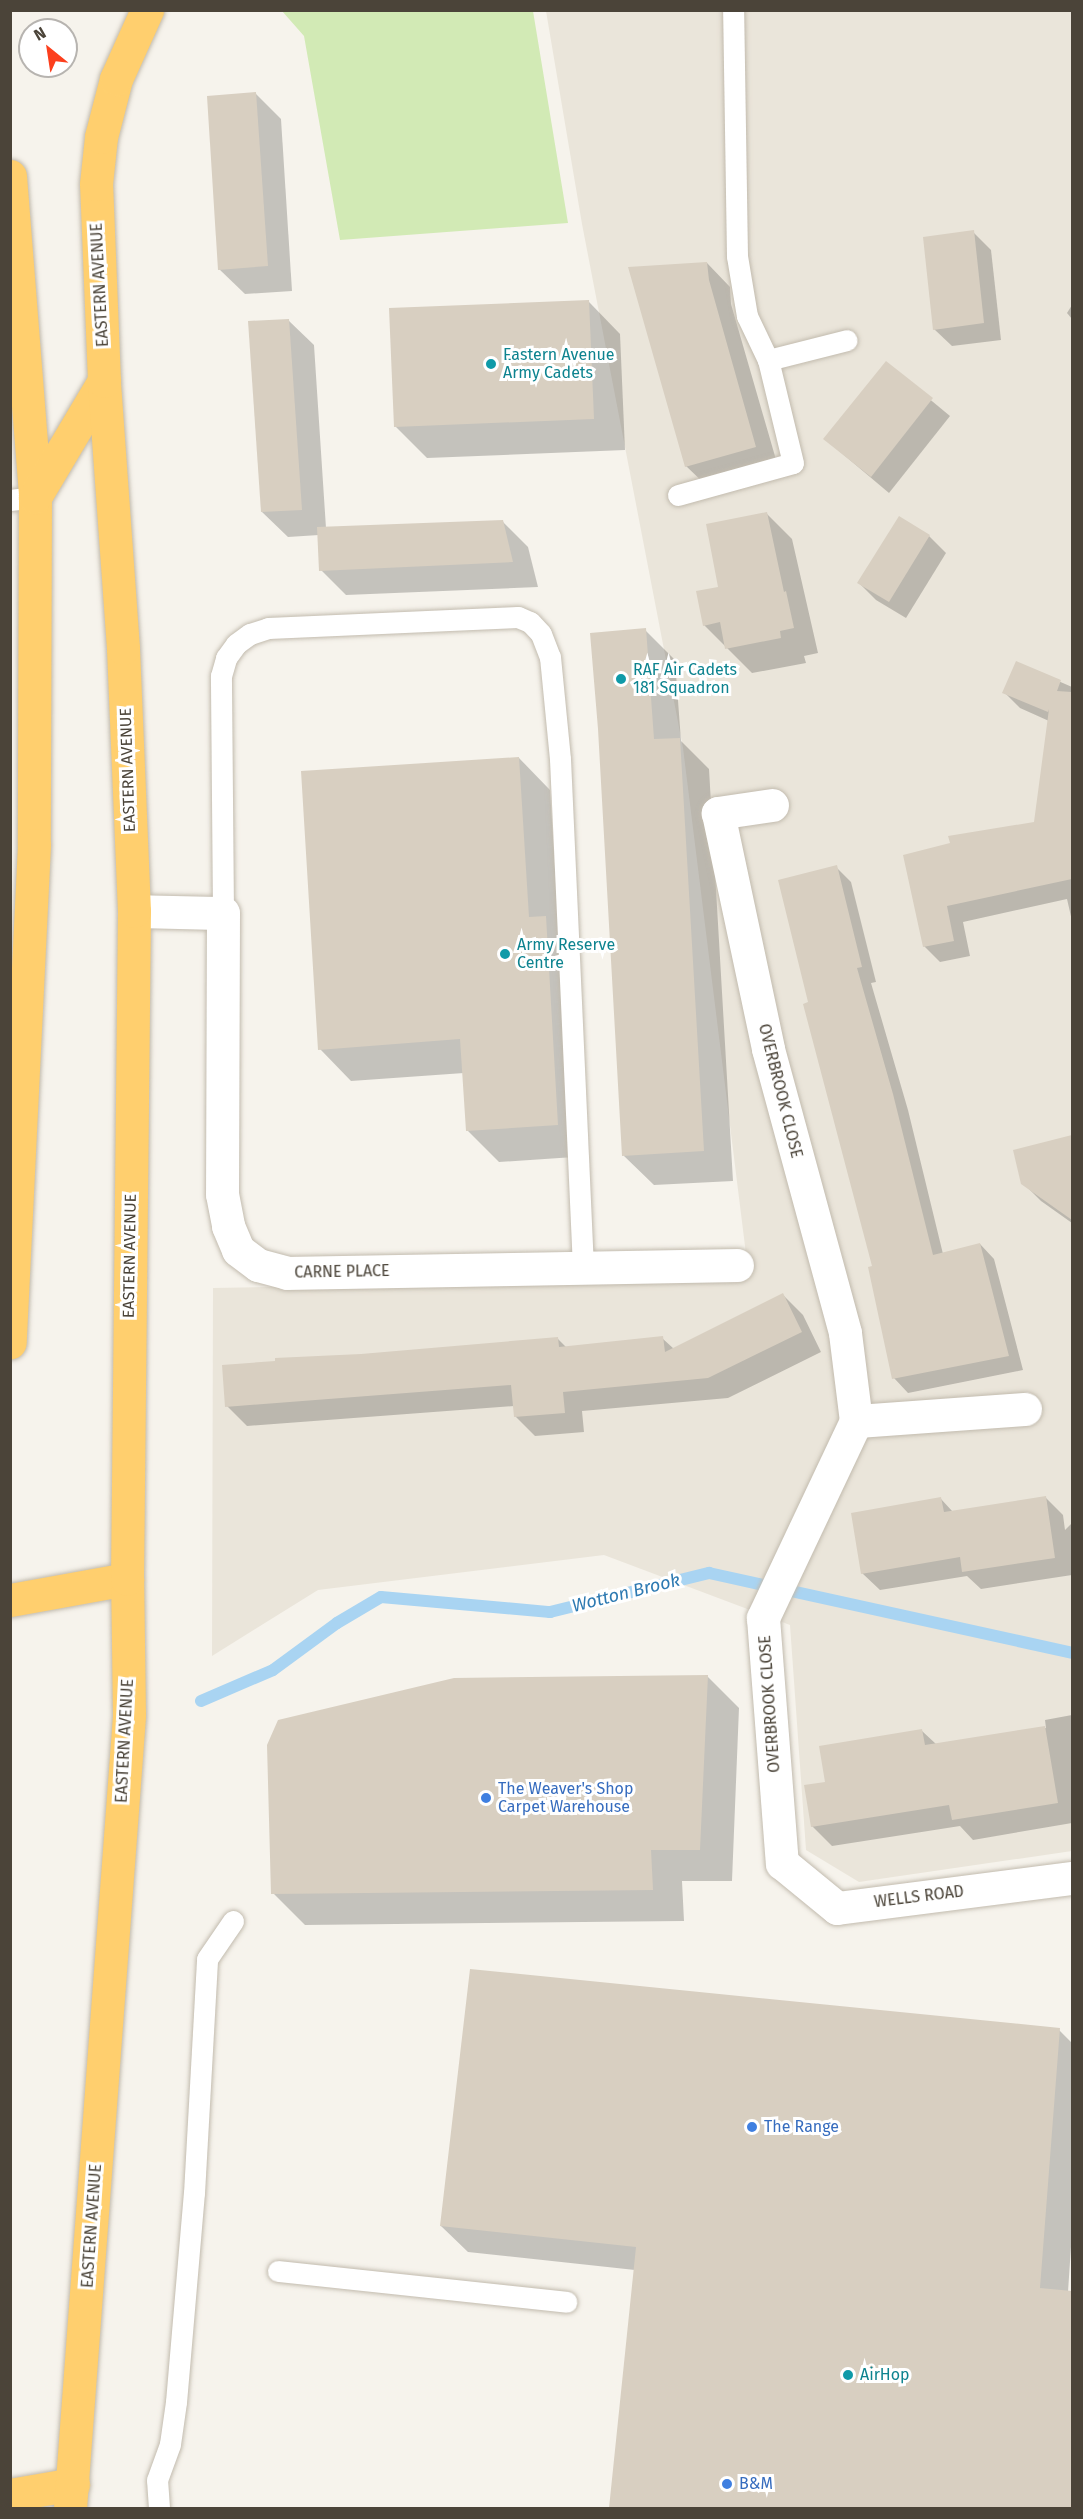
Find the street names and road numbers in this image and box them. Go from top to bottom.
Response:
street label: EASTERN AVENUE [87,222,113,348]
street label: EASTERN AVENUE [116,708,140,832]
street label: OVERBROOK CLOSE [754,1022,806,1160]
street label: EASTERN AVENUE [119,1194,141,1318]
street label: CARNE PLACE [294,1262,390,1282]
street label: OVERBROOK CLOSE [756,1635,784,1773]
street label: EASTERN AVENUE [112,1678,138,1804]
street label: WELLS ROAD [873,1882,965,1912]
street label: EASTERN AVENUE [78,2163,106,2289]

